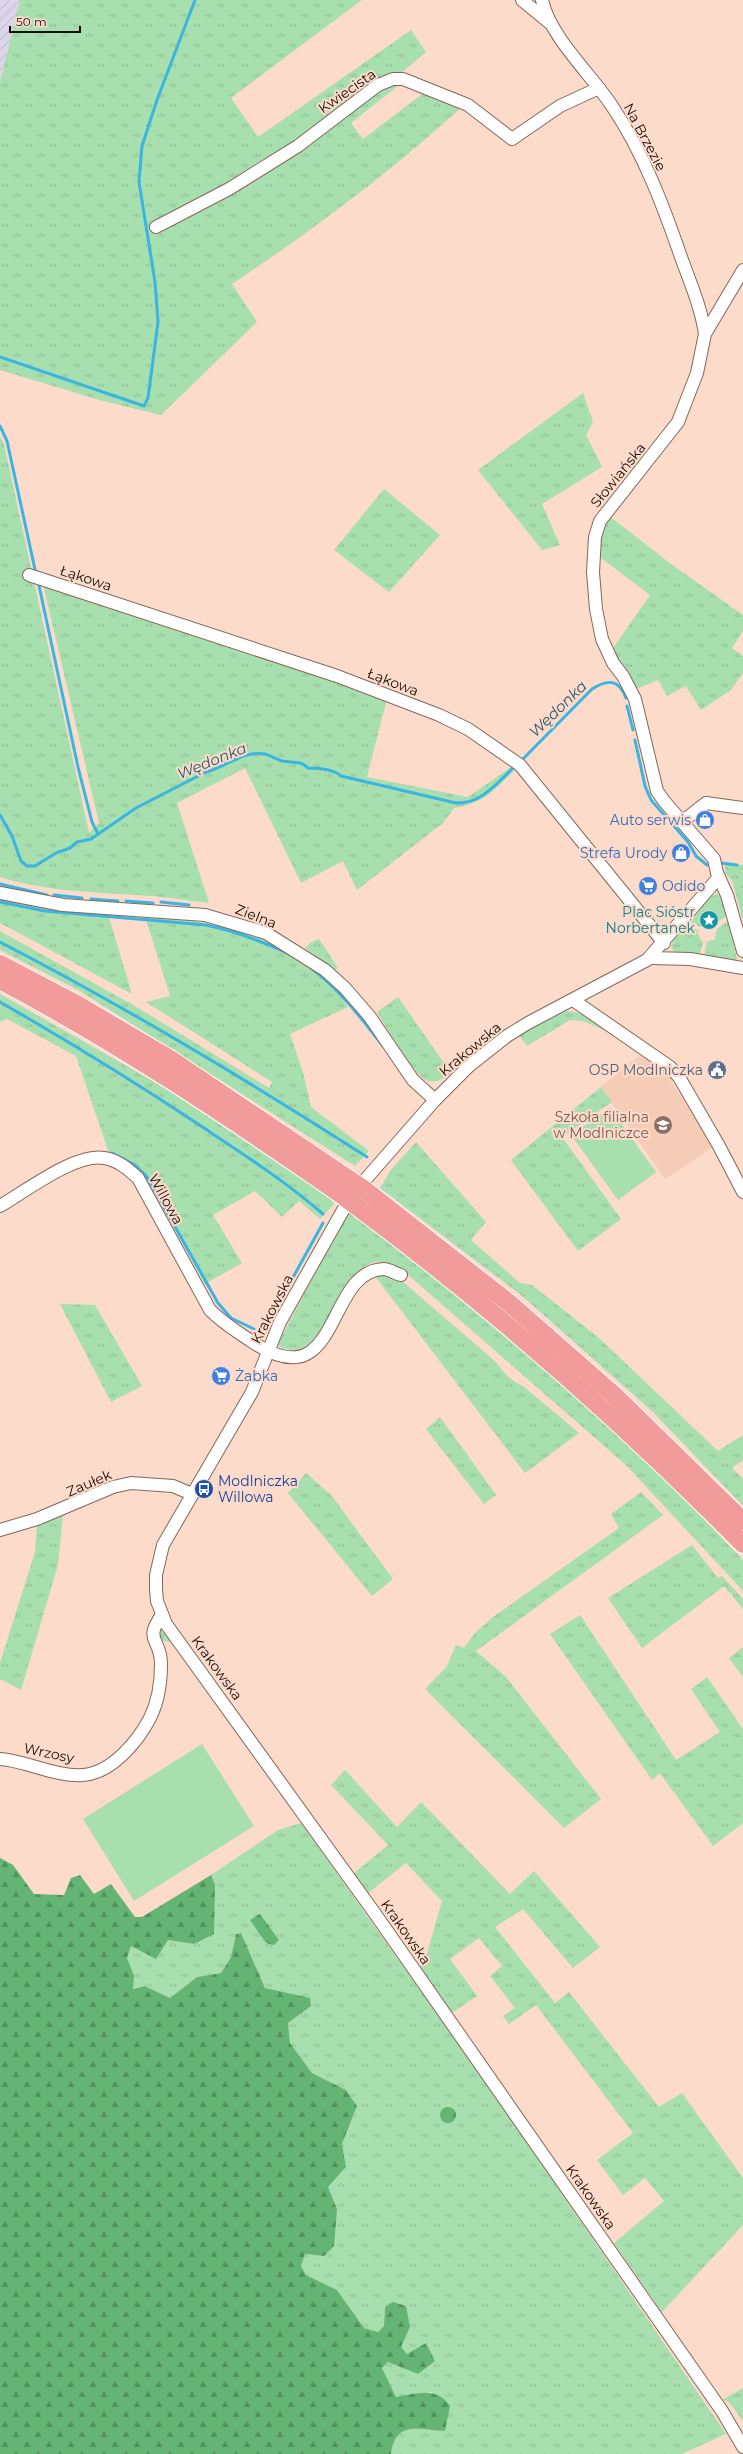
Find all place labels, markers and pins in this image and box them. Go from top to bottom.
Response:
shop icon: Auto serwis [694,809,716,831]
place label: Auto serwis [610,811,691,829]
shop icon: Strefa Urody [670,842,692,864]
place label: Strefa Urody [580,844,667,862]
supermarket icon: Odido [637,875,659,897]
place label: Odido [662,877,705,895]
place label: Plac Sióstr Norbertanek [606,903,696,937]
place icon: Plac Sióstr Norbertanek [698,909,720,931]
public building icon: OSP Modlniczka [706,1059,728,1081]
place label: OSP Modlniczka [589,1061,703,1079]
place label: Szkoła filialna w Modlniczce [553,1108,649,1142]
school or university icon: Szkoła filialna w Modlniczce [652,1114,674,1136]
supermarket icon: Żabka [210,1365,232,1387]
place label: Żabka [235,1367,278,1385]
place label: Modlniczka Willowa [218,1472,298,1506]
bus stop icon: Modlniczka Willowa [193,1478,215,1500]

